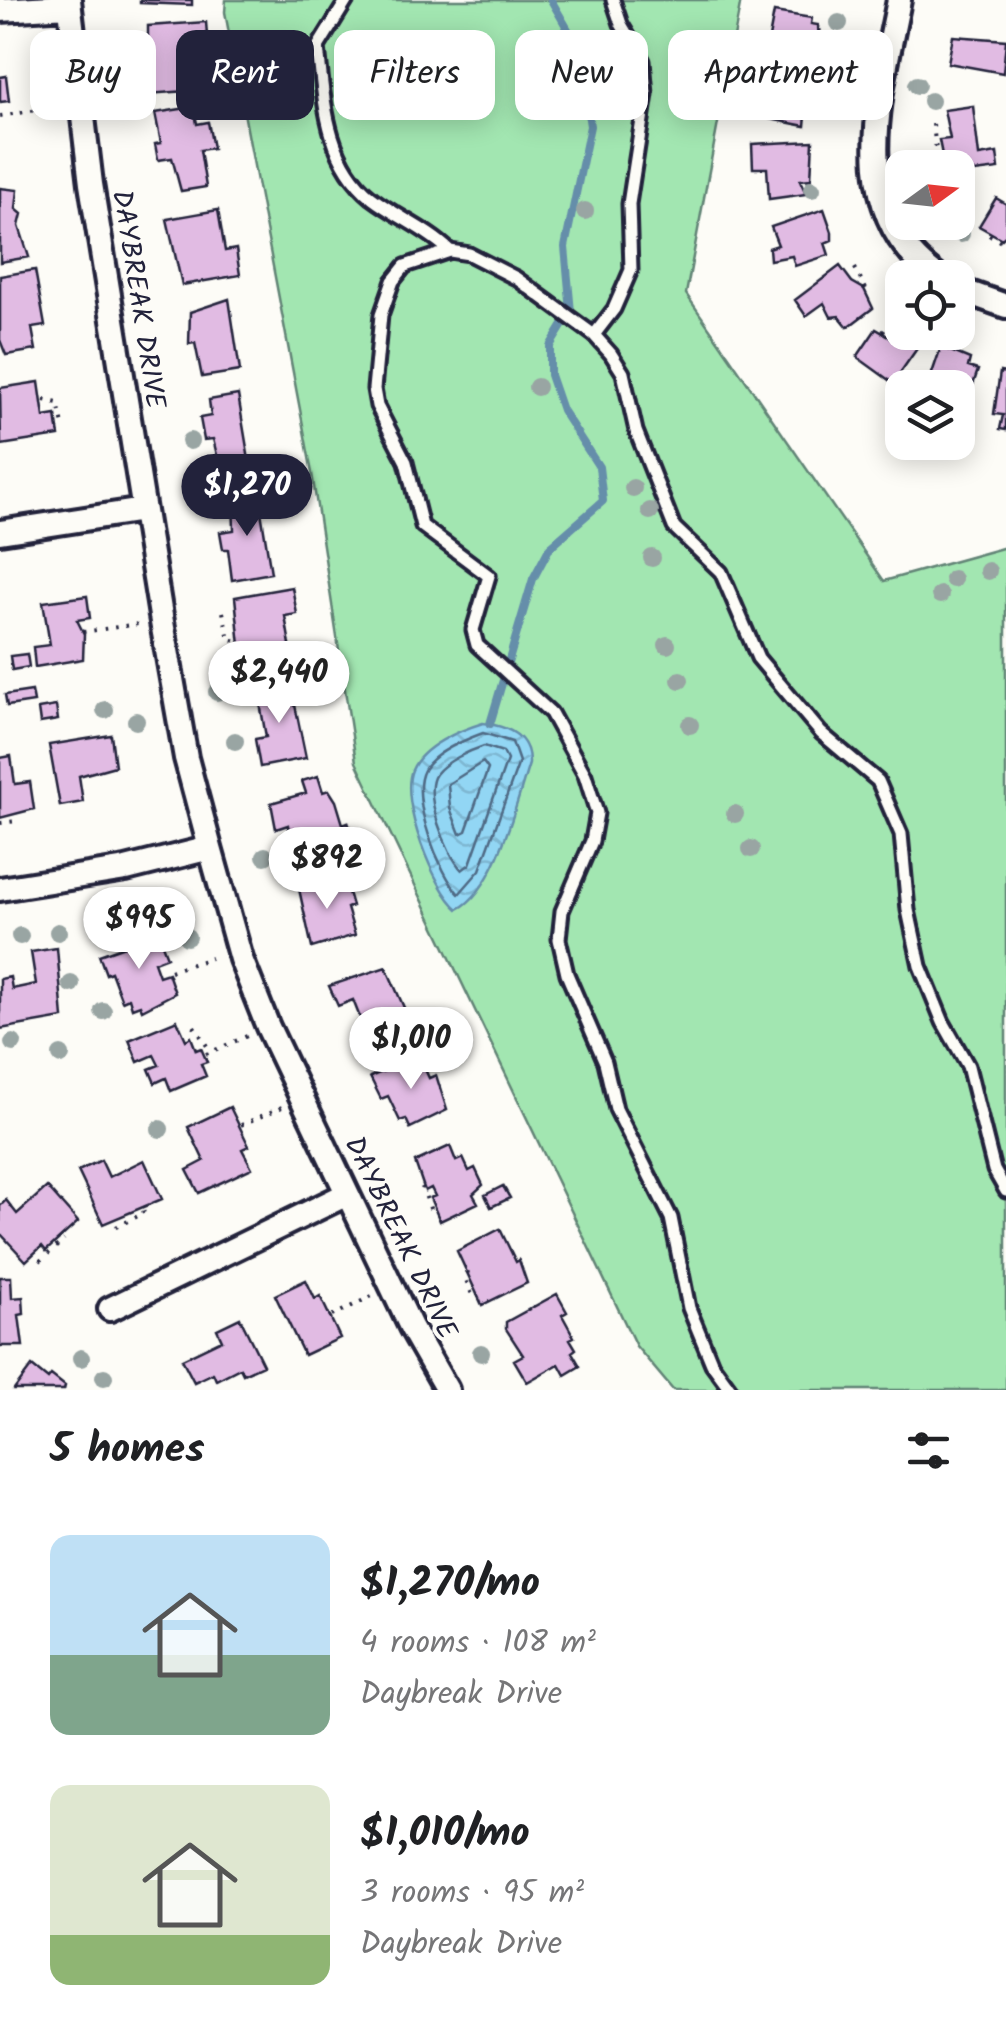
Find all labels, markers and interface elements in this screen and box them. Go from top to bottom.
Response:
chip: Buy [30,30,156,120]
chip: Rent [176,30,314,120]
chip: Filters [334,30,495,120]
chip: New [515,30,648,120]
chip: Apartment [668,30,893,120]
north arrow [885,150,975,240]
map controls [885,150,975,460]
street label: DAYBREAK DRIVE [98,187,177,413]
button: locate [885,260,975,350]
button: layers [885,370,975,460]
pin: $1,270 [166,454,328,539]
text: $1,270 [203,461,291,512]
pin: $2,440 [198,641,360,726]
text: $2,440 [230,648,328,699]
pin: $892 [268,827,386,912]
text: $892 [291,834,363,885]
pin: $995 [80,887,198,972]
text: $995 [105,894,173,945]
pin: $1,010 [330,1007,492,1092]
text: $1,010 [371,1014,451,1065]
street label: DAYBREAK DRIVE [331,1129,469,1348]
text: 5 homes [50,1417,205,1484]
icon: filters [901,1423,956,1478]
text: $1,270/mo [360,1551,540,1618]
icon: home [130,1575,250,1695]
text: 4 rooms · 108 m² [360,1618,596,1669]
text: Daybreak Drive [360,1669,562,1720]
text: $1,010/mo [360,1801,530,1868]
icon: home [130,1825,250,1945]
text: 3 rooms · 95 m² [360,1868,584,1919]
text: Daybreak Drive [360,1919,562,1970]

